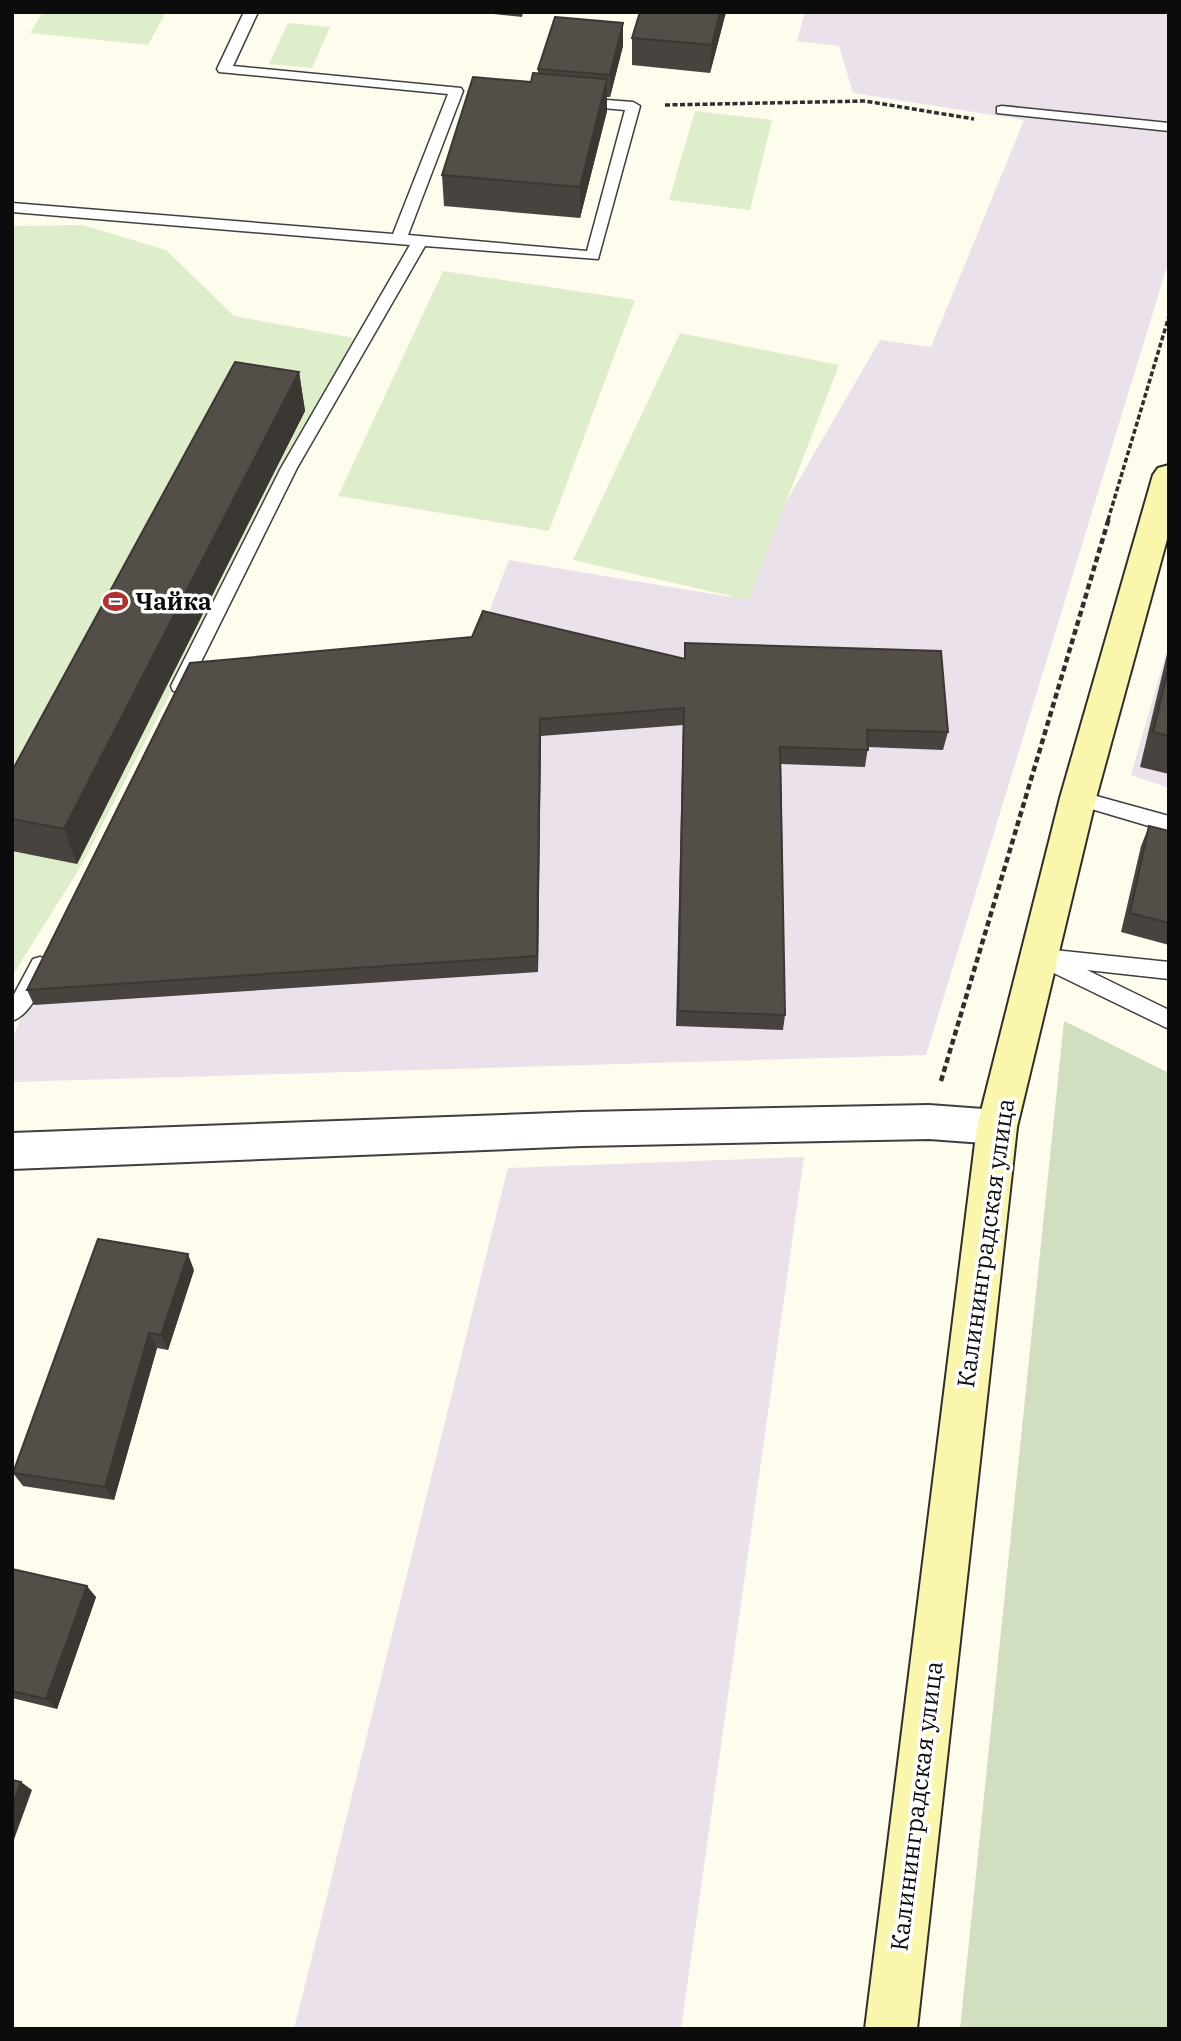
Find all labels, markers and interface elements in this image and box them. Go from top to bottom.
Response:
place label: Чайка [135,585,212,617]
sports icon: Чайка [101,588,129,616]
street label: Калининградская улица [949,1096,1021,1389]
street label: Калининградская улица [882,1659,950,1953]

